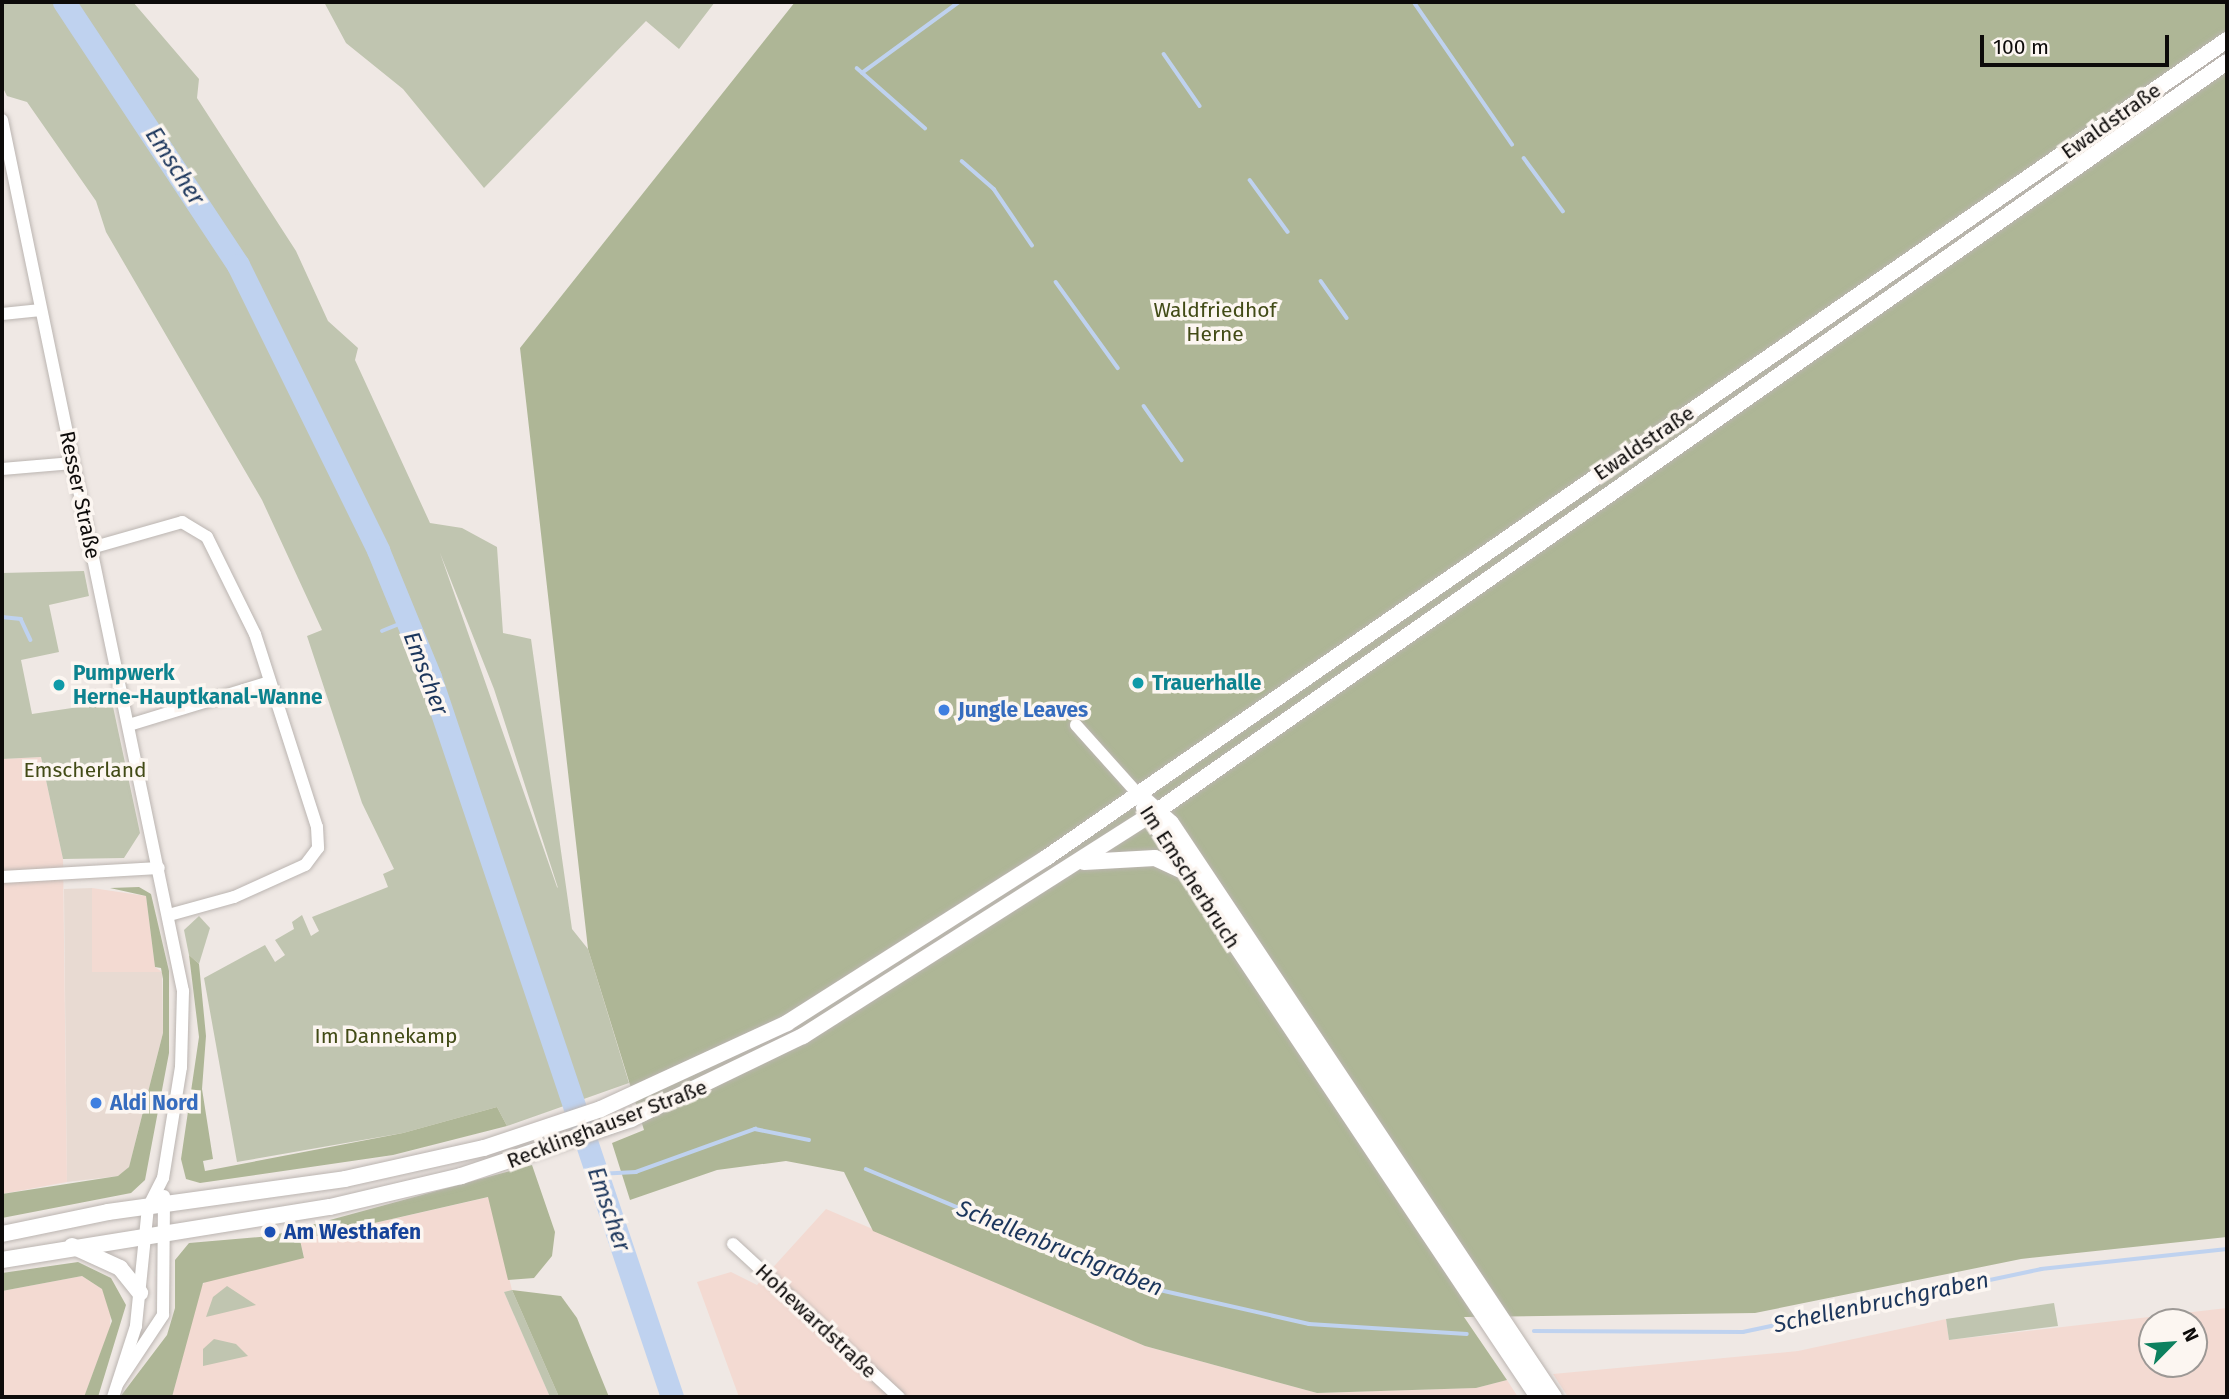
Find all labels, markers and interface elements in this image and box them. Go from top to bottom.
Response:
scale bar [1984,21,2173,65]
text: 100 m [1993,34,2049,60]
street label: Ewaldstraße [2056,77,2166,165]
water label: Emscher [140,122,210,210]
park label: Waldfriedhof Herne [1153,297,1277,347]
street label: Ewaldstraße [1589,400,1699,486]
street label: Resser Straße [54,429,106,561]
water label: Emscher [398,627,454,719]
place label: Pumpwerk Herne-Hauptkanal-Wanne [73,660,323,710]
place label: Trauerhalle [1152,670,1261,696]
marker: Trauerhalle [1130,675,1146,691]
marker: Pumpwerk Herne-Hauptkanal-Wanne [51,677,67,693]
place label: Jungle Leaves [958,697,1088,723]
marker: Jungle Leaves [936,702,952,718]
park label: Emscherland [23,757,147,783]
street label: Im Emscherbruch [1134,801,1246,953]
park label: Im Dannekamp [315,1023,457,1049]
street label: Recklinghauser Straße [503,1074,711,1174]
place label: Aldi Nord [110,1090,199,1116]
marker: Aldi Nord [88,1095,104,1111]
water label: Emscher [582,1163,636,1255]
water label: Schellenbruchgraben [953,1194,1167,1302]
place label: Am Westhafen [284,1219,421,1245]
marker: Am Westhafen [262,1224,278,1240]
street label: Hohewardstraße [750,1258,882,1384]
water label: Schellenbruchgraben [1771,1266,1991,1338]
north arrow [2138,1308,2208,1378]
text: N [2178,1324,2204,1345]

